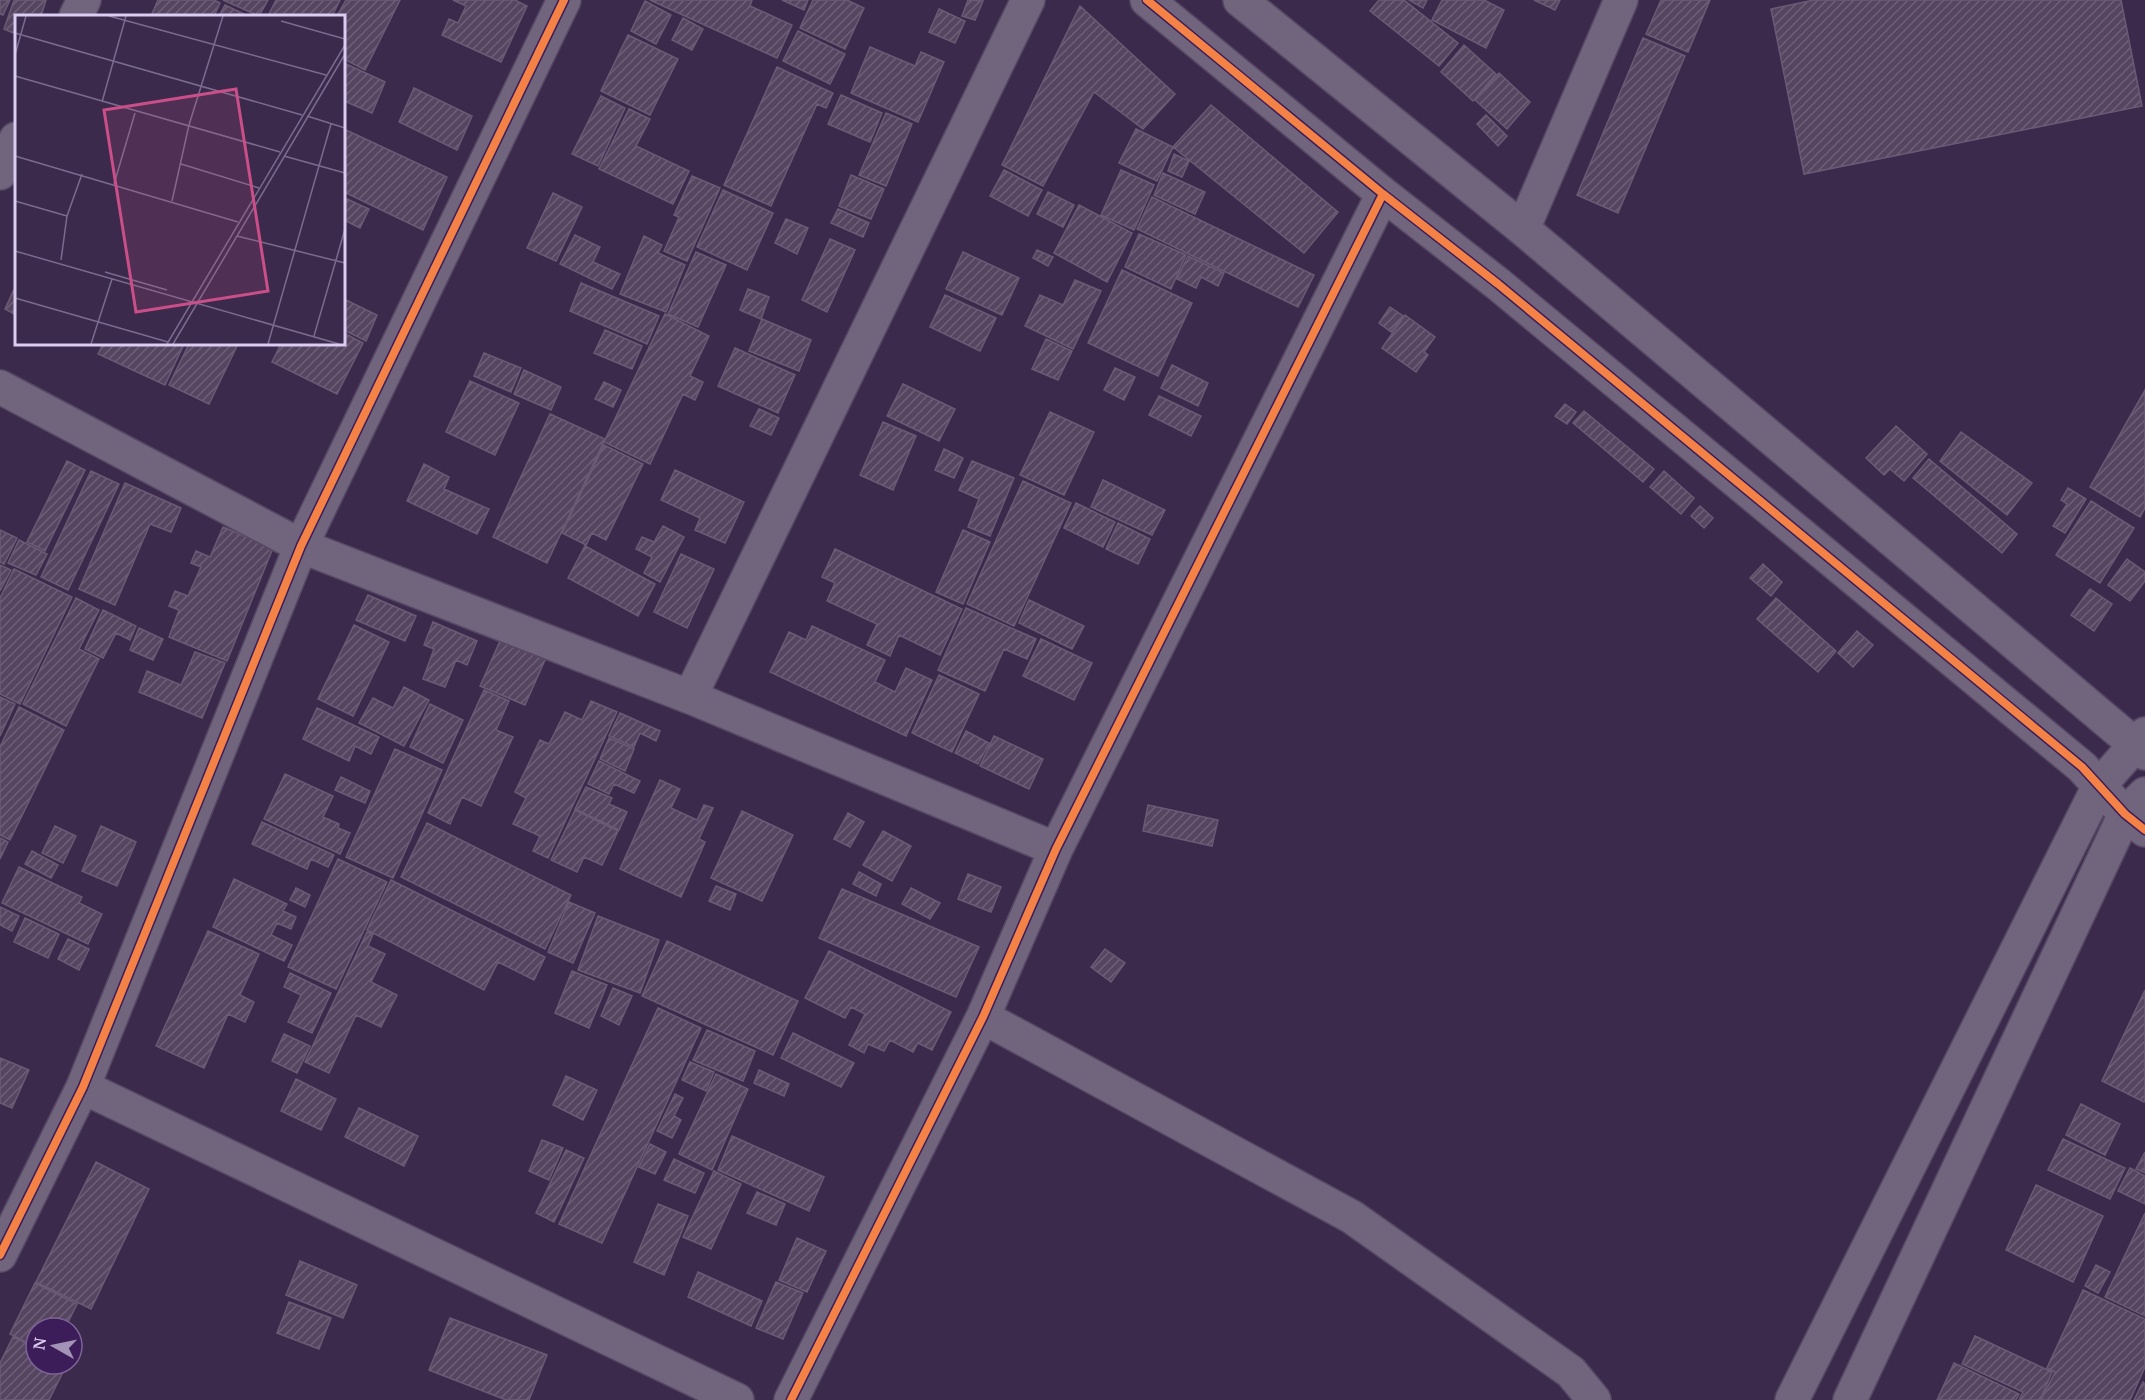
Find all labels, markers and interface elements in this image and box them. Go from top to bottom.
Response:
inset map [15,15,345,345]
north arrow [24,1316,84,1376]
text: N [27,1336,51,1351]

